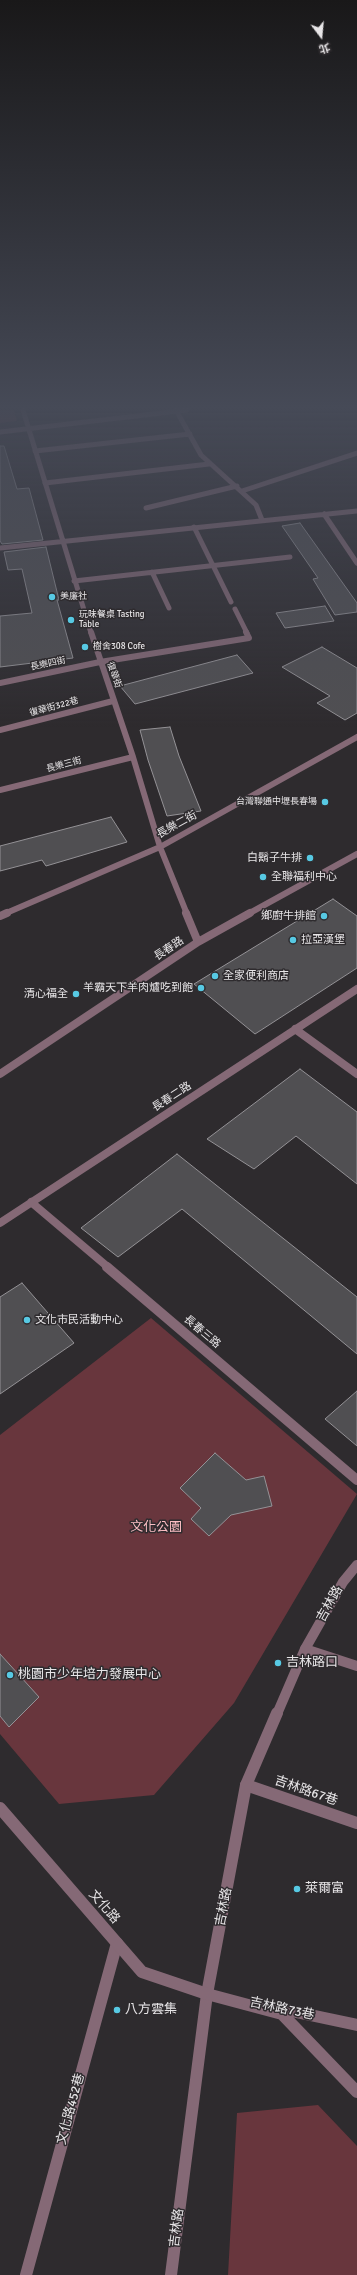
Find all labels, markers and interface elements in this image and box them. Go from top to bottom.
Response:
north arrow [301,16,341,56]
text: 北 [317,40,332,56]
marker: 美廉社 [47,592,57,602]
place label: 美廉社 [60,592,87,602]
place label: 玩味餐桌 Tasting Table [79,610,145,631]
marker: 玩味餐桌 Tasting Table [66,615,76,625]
marker: 樹舍308 Cofe [80,642,90,652]
place label: 樹舍308 Cofe [93,642,145,652]
street label: 長樂四街 [29,655,67,673]
street label: 復華街 [104,660,124,690]
street label: 復華街322巷 [28,695,80,719]
street label: 長樂三街 [45,755,83,775]
place label: 台灣聯通中壢長春場 [236,797,317,807]
marker: 台灣聯通中壢長春場 [320,797,330,807]
street label: 長樂二街 [155,809,199,841]
place label: 白鬍子牛排 [247,851,302,865]
marker: 白鬍子牛排 [305,853,315,863]
place label: 全聯福利中心 [271,870,337,884]
marker: 全聯福利中心 [258,872,268,882]
place label: 鄉廚牛排館 [261,909,316,923]
marker: 鄉廚牛排館 [319,911,329,921]
place label: 拉亞漢堡 [301,933,345,947]
street label: 長春路 [152,934,186,964]
marker: 拉亞漢堡 [288,935,298,945]
place label: 全家便利商店 [223,969,289,983]
marker: 全家便利商店 [210,971,220,981]
place label: 羊霸天下羊肉爐吃到飽 [83,981,193,995]
marker: 羊霸天下羊肉爐吃到飽 [196,983,206,993]
place label: 清心福全 [24,987,68,1001]
marker: 清心福全 [71,989,81,999]
street label: 長春二路 [150,1079,194,1115]
place label: 文化市民活動中心 [35,1313,123,1327]
street label: 長春三路 [181,1313,223,1351]
marker: 文化市民活動中心 [22,1315,32,1325]
park label: 文化公園 [130,1520,182,1536]
street label: 吉林路 [314,1583,346,1625]
place label: 吉林路口 [286,1655,338,1671]
marker: 吉林路口 [273,1658,283,1668]
place label: 桃園市少年培力發展中心 [18,1667,161,1683]
marker: 桃園市少年培力發展中心 [5,1670,15,1680]
street label: 吉林路67巷 [272,1773,340,1809]
place label: 萊爾富 [305,1881,344,1897]
marker: 萊爾富 [292,1884,302,1894]
street label: 吉林路 [213,1886,235,1928]
street label: 文化路 [85,1887,123,1927]
street label: 吉林路73巷 [248,1995,316,2023]
place label: 八方雲集 [125,2002,177,2018]
marker: 八方雲集 [112,2005,122,2015]
street label: 文化路452巷 [54,2072,88,2146]
street label: 吉林路 [167,2208,187,2248]

